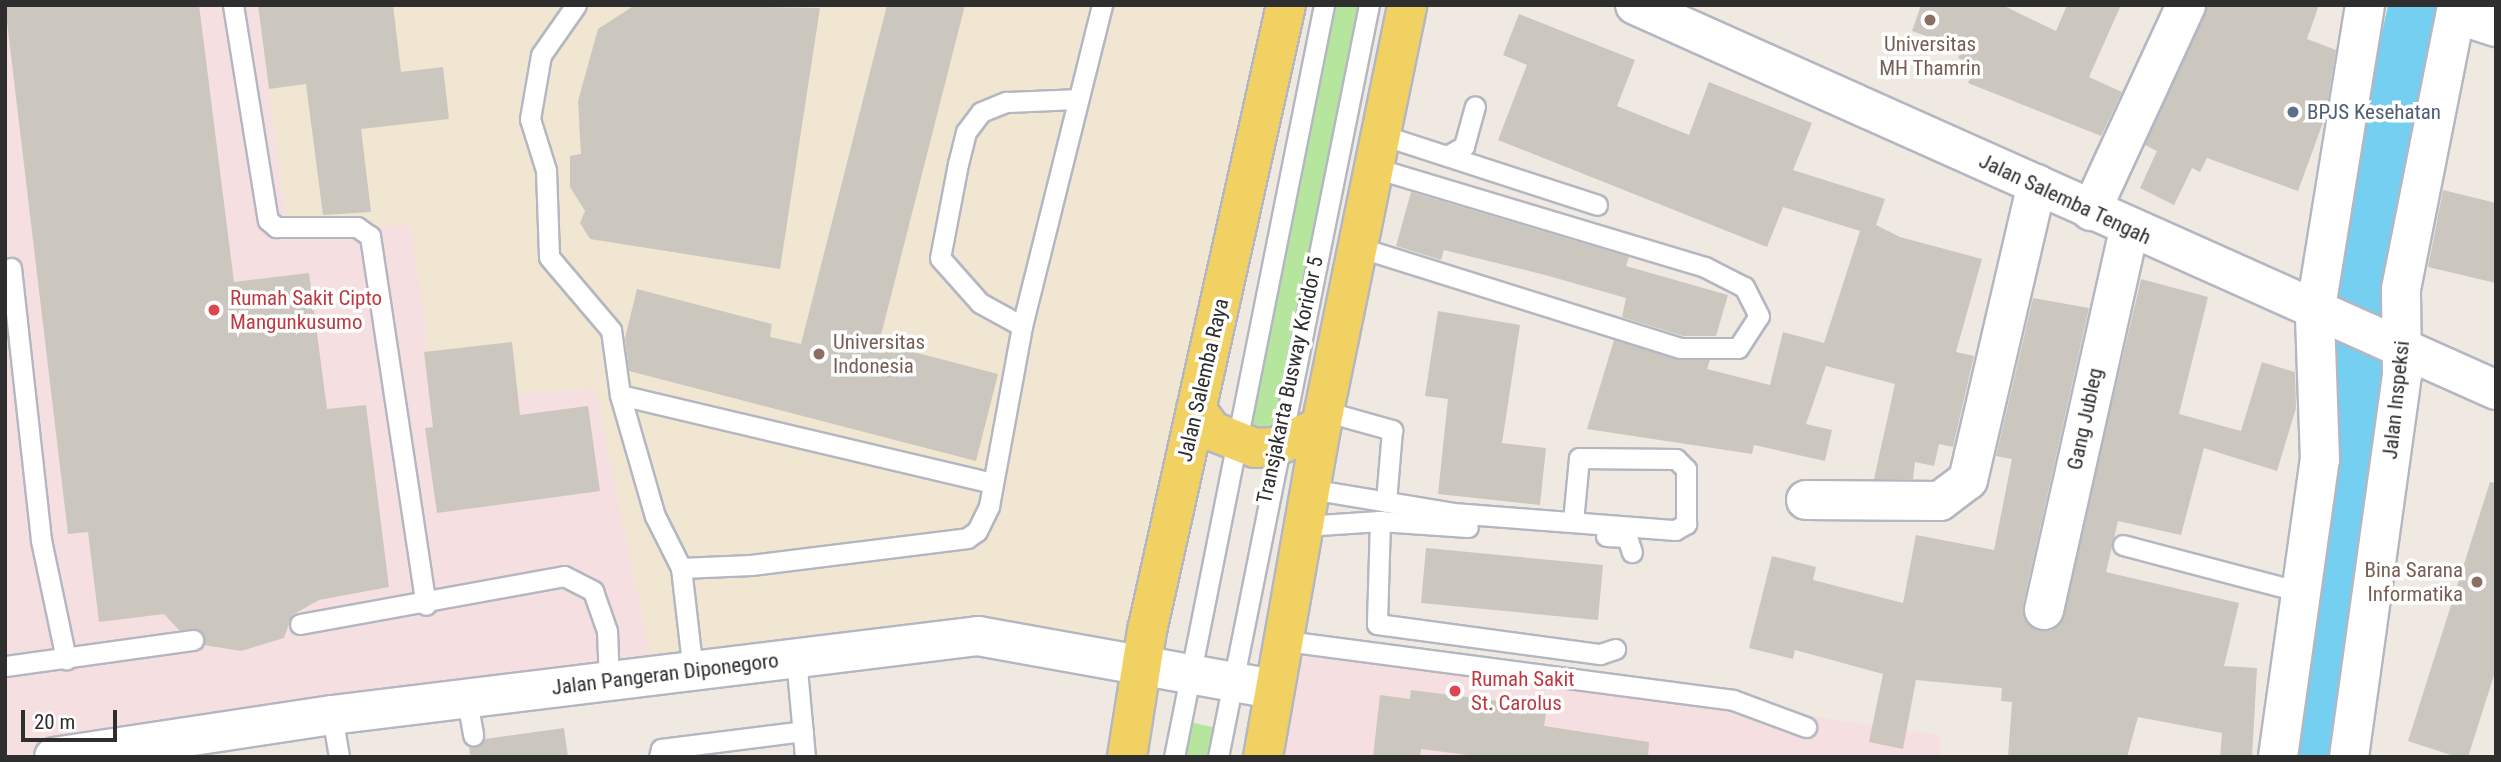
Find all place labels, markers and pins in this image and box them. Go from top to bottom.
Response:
marker: Universitas MH Thamrin [1922,12,1938,28]
place label: Universitas MH Thamrin [1879,31,1981,81]
place label: BPJS Kesehatan [2307,99,2441,125]
marker: BPJS Kesehatan [2285,104,2301,120]
place label: Rumah Sakit Cipto Mangunkusumo [230,285,382,335]
marker: Rumah Sakit Cipto Mangunkusumo [204,300,224,320]
place label: Universitas Indonesia [833,329,925,379]
marker: Universitas Indonesia [811,346,827,362]
place label: Bina Sarana Informatika [2364,557,2463,607]
marker: Bina Sarana Informatika [2469,574,2485,590]
place label: Rumah Sakit St. Carolus [1471,666,1575,716]
marker: Rumah Sakit St. Carolus [1445,681,1465,701]

